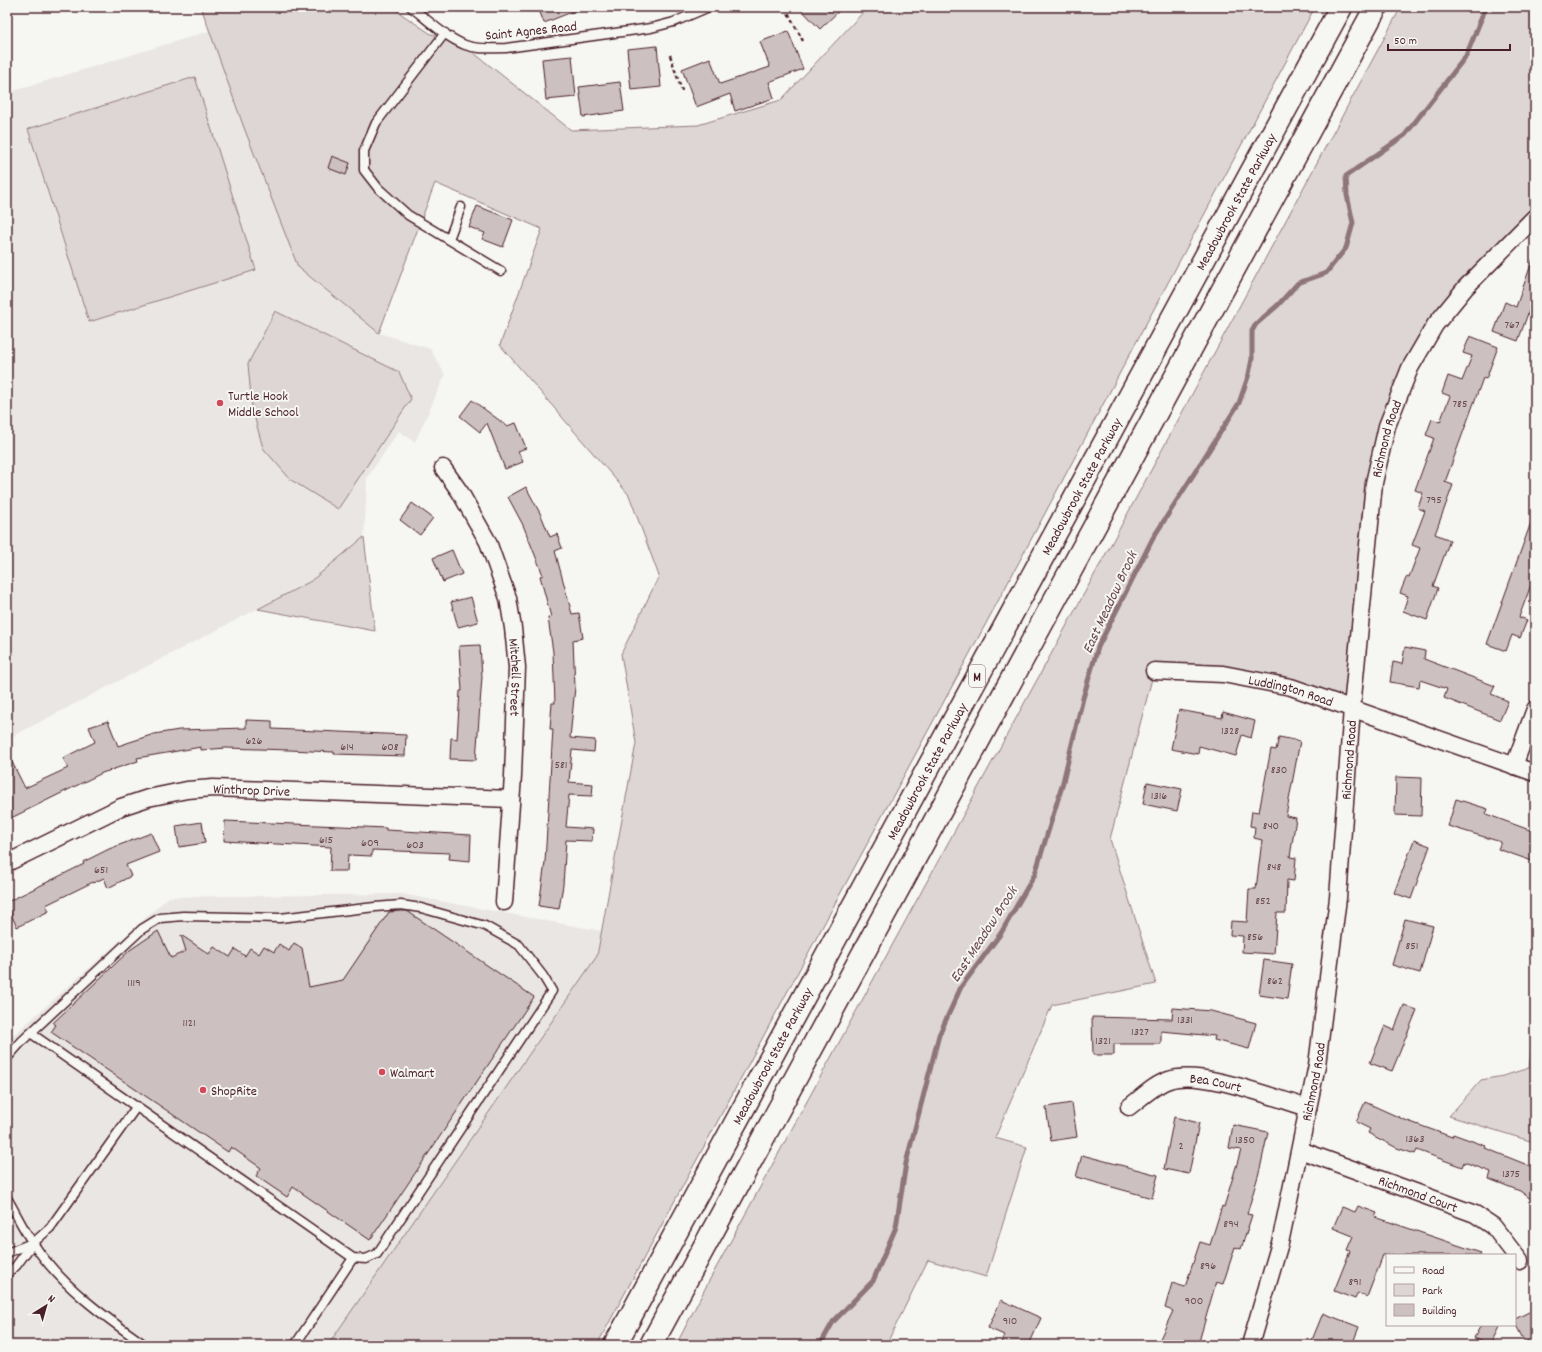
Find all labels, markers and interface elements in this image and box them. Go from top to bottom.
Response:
street label: Saint Agnes Road [485,17,578,47]
scale bar [1388,26,1510,52]
text: 50 m [1394,33,1417,50]
street label: Meadowbrook State Parkway [1192,130,1283,275]
house number: 767 [1504,317,1520,334]
place label: Turtle Hook Middle School [228,387,299,423]
house number: 785 [1453,396,1467,413]
marker: Turtle Hook Middle School [215,398,225,408]
street label: Richmond Road [1368,398,1408,480]
street label: Meadowbrook State Parkway [1037,415,1128,559]
house number: 795 [1426,492,1442,509]
water label: East Meadow Brook [1077,546,1145,658]
street label: Mitchell Street [502,637,525,717]
road number: M [969,665,985,687]
street label: Luddington Road [1247,671,1336,713]
street label: Meadowbrook State Parkway [883,700,974,844]
street label: Richmond Road [1337,719,1363,800]
house number: 1328 [1221,723,1239,740]
house number: 626 [245,733,263,750]
house number: 614 [340,739,354,756]
house number: 608 [381,739,399,756]
house number: 581 [555,757,568,774]
house number: 830 [1271,762,1287,779]
street label: Winthrop Drive [213,780,290,803]
house number: 1316 [1151,788,1167,805]
house number: 840 [1263,818,1279,835]
house number: 615 [319,832,333,849]
house number: 609 [361,835,379,852]
house number: 603 [406,837,424,854]
house number: 848 [1267,859,1281,876]
house number: 651 [94,862,108,879]
water label: East Meadow Brook [945,881,1025,987]
house number: 852 [1255,893,1271,910]
house number: 856 [1247,929,1263,946]
house number: 851 [1406,938,1419,955]
house number: 862 [1267,973,1283,990]
house number: 1119 [127,975,141,992]
street label: Meadowbrook State Parkway [728,984,819,1129]
house number: 1331 [1177,1012,1193,1029]
house number: 1121 [182,1015,196,1032]
house number: 1327 [1131,1024,1149,1041]
house number: 1321 [1095,1033,1111,1050]
street label: Richmond Road [1298,1041,1332,1123]
place label: Walmart [390,1064,434,1084]
marker: Walmart [377,1067,387,1077]
street label: Bea Court [1189,1070,1243,1099]
place label: ShopRite [211,1082,257,1102]
marker: ShopRite [198,1085,208,1095]
house number: 1363 [1405,1131,1425,1148]
house number: 1350 [1235,1132,1255,1149]
house number: 2 [1178,1138,1184,1155]
house number: 1375 [1502,1166,1520,1183]
street label: Richmond Court [1375,1171,1460,1219]
house number: 894 [1223,1216,1239,1233]
legend [1386,1254,1516,1326]
house number: 896 [1200,1258,1216,1275]
text: Road [1422,1263,1444,1280]
house number: 891 [1349,1274,1361,1291]
text: Park [1422,1283,1443,1300]
north arrow [26,1286,66,1326]
text: N [44,1292,58,1308]
house number: 900 [1185,1293,1203,1310]
text: Building [1422,1303,1457,1320]
house number: 910 [1003,1313,1017,1330]

